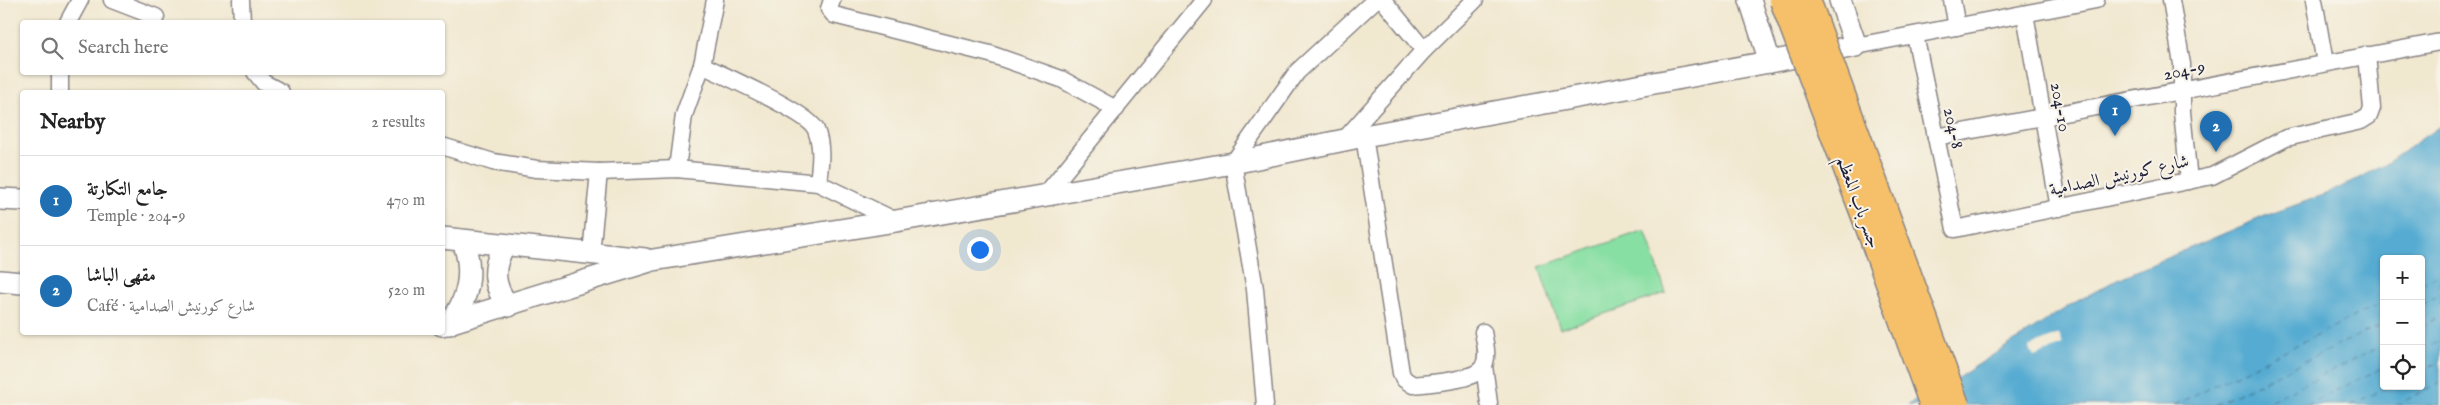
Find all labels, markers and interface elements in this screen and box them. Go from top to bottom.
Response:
search box [20,20,445,75]
icon: search [38,34,66,62]
text: Search here [78,36,169,60]
street label: 204-9 [2161,56,2207,87]
street label: 204-10 [2044,81,2075,134]
pin: 1 [2099,95,2131,136]
street label: 204-8 [1937,106,1968,151]
text: Nearby [40,109,105,136]
pin: 2 [2200,111,2232,152]
text: 2 results [371,113,425,133]
street label: شارع كورنيش الصدامية [2048,150,2192,204]
street label: جسر باب المعظم [1826,153,1885,253]
text: جامع التكارتة [87,178,168,202]
text: 1 [53,191,59,211]
text: 470 m [386,191,425,211]
text: Temple · 204-9 [87,207,185,227]
your location [967,237,993,263]
map controls [2380,255,2425,390]
button: + [2380,255,2425,300]
text: مقهى الباشا [87,264,156,288]
text: 2 [52,281,60,301]
text: 520 m [388,281,425,301]
text: Café · شارع كورنيش الصدامية [87,297,255,317]
button: − [2380,300,2425,345]
button: locate [2380,345,2425,390]

